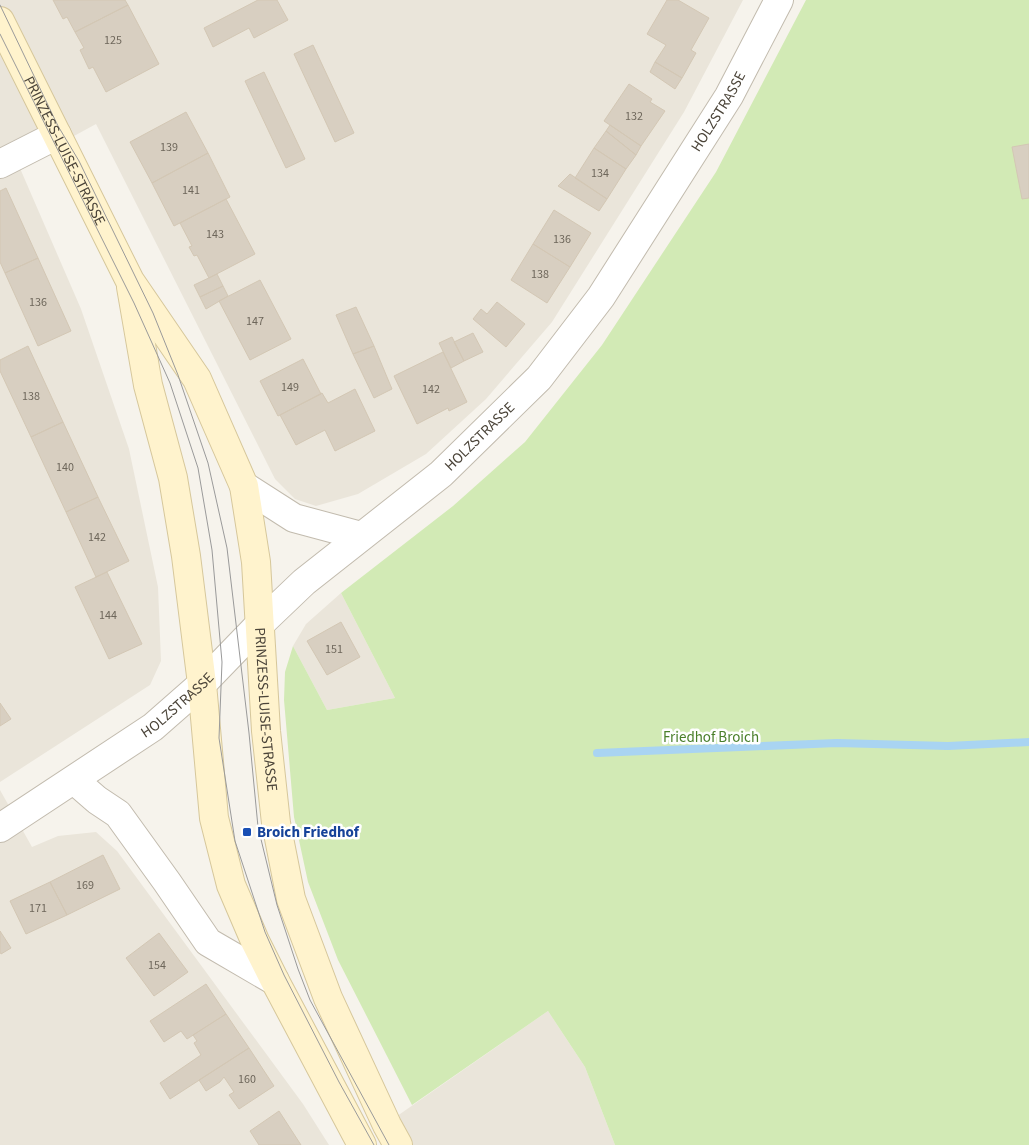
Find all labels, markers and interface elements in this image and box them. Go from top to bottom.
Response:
house number: 125 [104,32,122,49]
street label: HOLZSTRASSE [686,67,751,156]
street label: PRINZESS-LUISE-STRASSE [19,72,111,229]
house number: 132 [625,108,643,125]
house number: 139 [160,139,178,156]
house number: 134 [591,165,609,182]
house number: 141 [182,182,200,199]
house number: 143 [206,226,224,243]
house number: 136 [553,231,571,248]
house number: 138 [531,266,549,283]
house number: 136 [29,294,47,311]
house number: 147 [246,313,264,330]
house number: 149 [281,379,299,396]
house number: 142 [422,381,440,398]
house number: 138 [22,388,40,405]
street label: HOLZSTRASSE [440,397,519,476]
house number: 140 [56,459,74,476]
house number: 142 [88,529,106,546]
house number: 144 [99,607,117,624]
street label: PRINZESS-LUISE-STRASSE [249,627,283,793]
house number: 151 [325,641,343,658]
street label: HOLZSTRASSE [137,667,219,743]
park label: Friedhof Broich [663,727,759,748]
place label: Broich Friedhof [257,822,360,843]
marker: Broich Friedhof [241,826,253,838]
house number: 169 [76,877,94,894]
house number: 171 [29,900,47,917]
house number: 154 [148,957,166,974]
house number: 160 [238,1071,256,1088]

